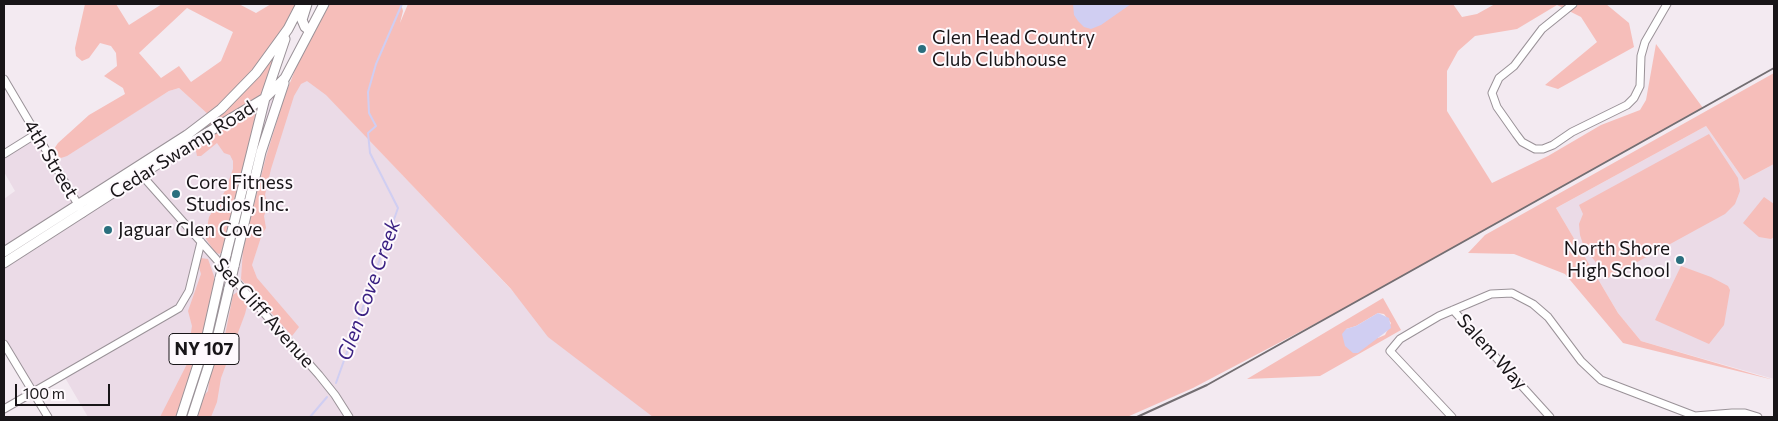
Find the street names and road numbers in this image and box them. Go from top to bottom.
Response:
street label: Cedar Swamp Road [105,96,259,204]
street label: 4th Street [19,116,83,202]
street label: Sea Cliff Avenue [209,254,319,372]
street label: Salem Way [1452,309,1532,395]
road number: NY 107 [169,334,239,364]

